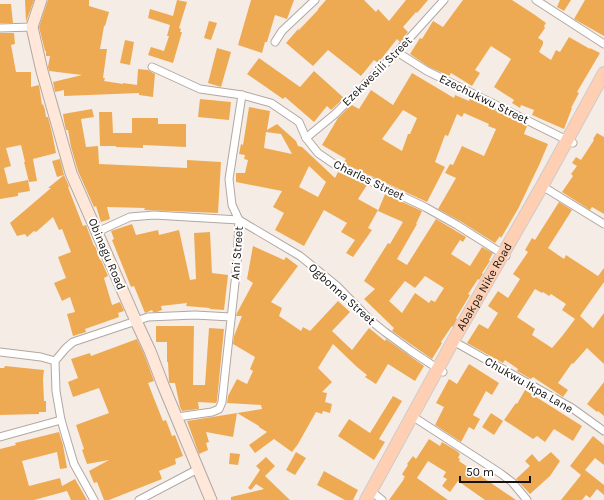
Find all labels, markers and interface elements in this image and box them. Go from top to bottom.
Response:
street label: Ezekwesili Street [339,33,415,109]
street label: Ezechukwu Street [437,71,531,127]
street label: Charles Street [331,157,407,203]
street label: Obinagu Road [86,216,128,292]
street label: Ani Street [228,225,246,280]
street label: Abakpa Nike Road [453,240,515,333]
street label: Ogbonna Street [306,260,379,328]
street label: Chukwu Ikpa Lane [482,354,576,416]
scale bar [460,458,530,484]
text: 50 m [466,465,494,479]

